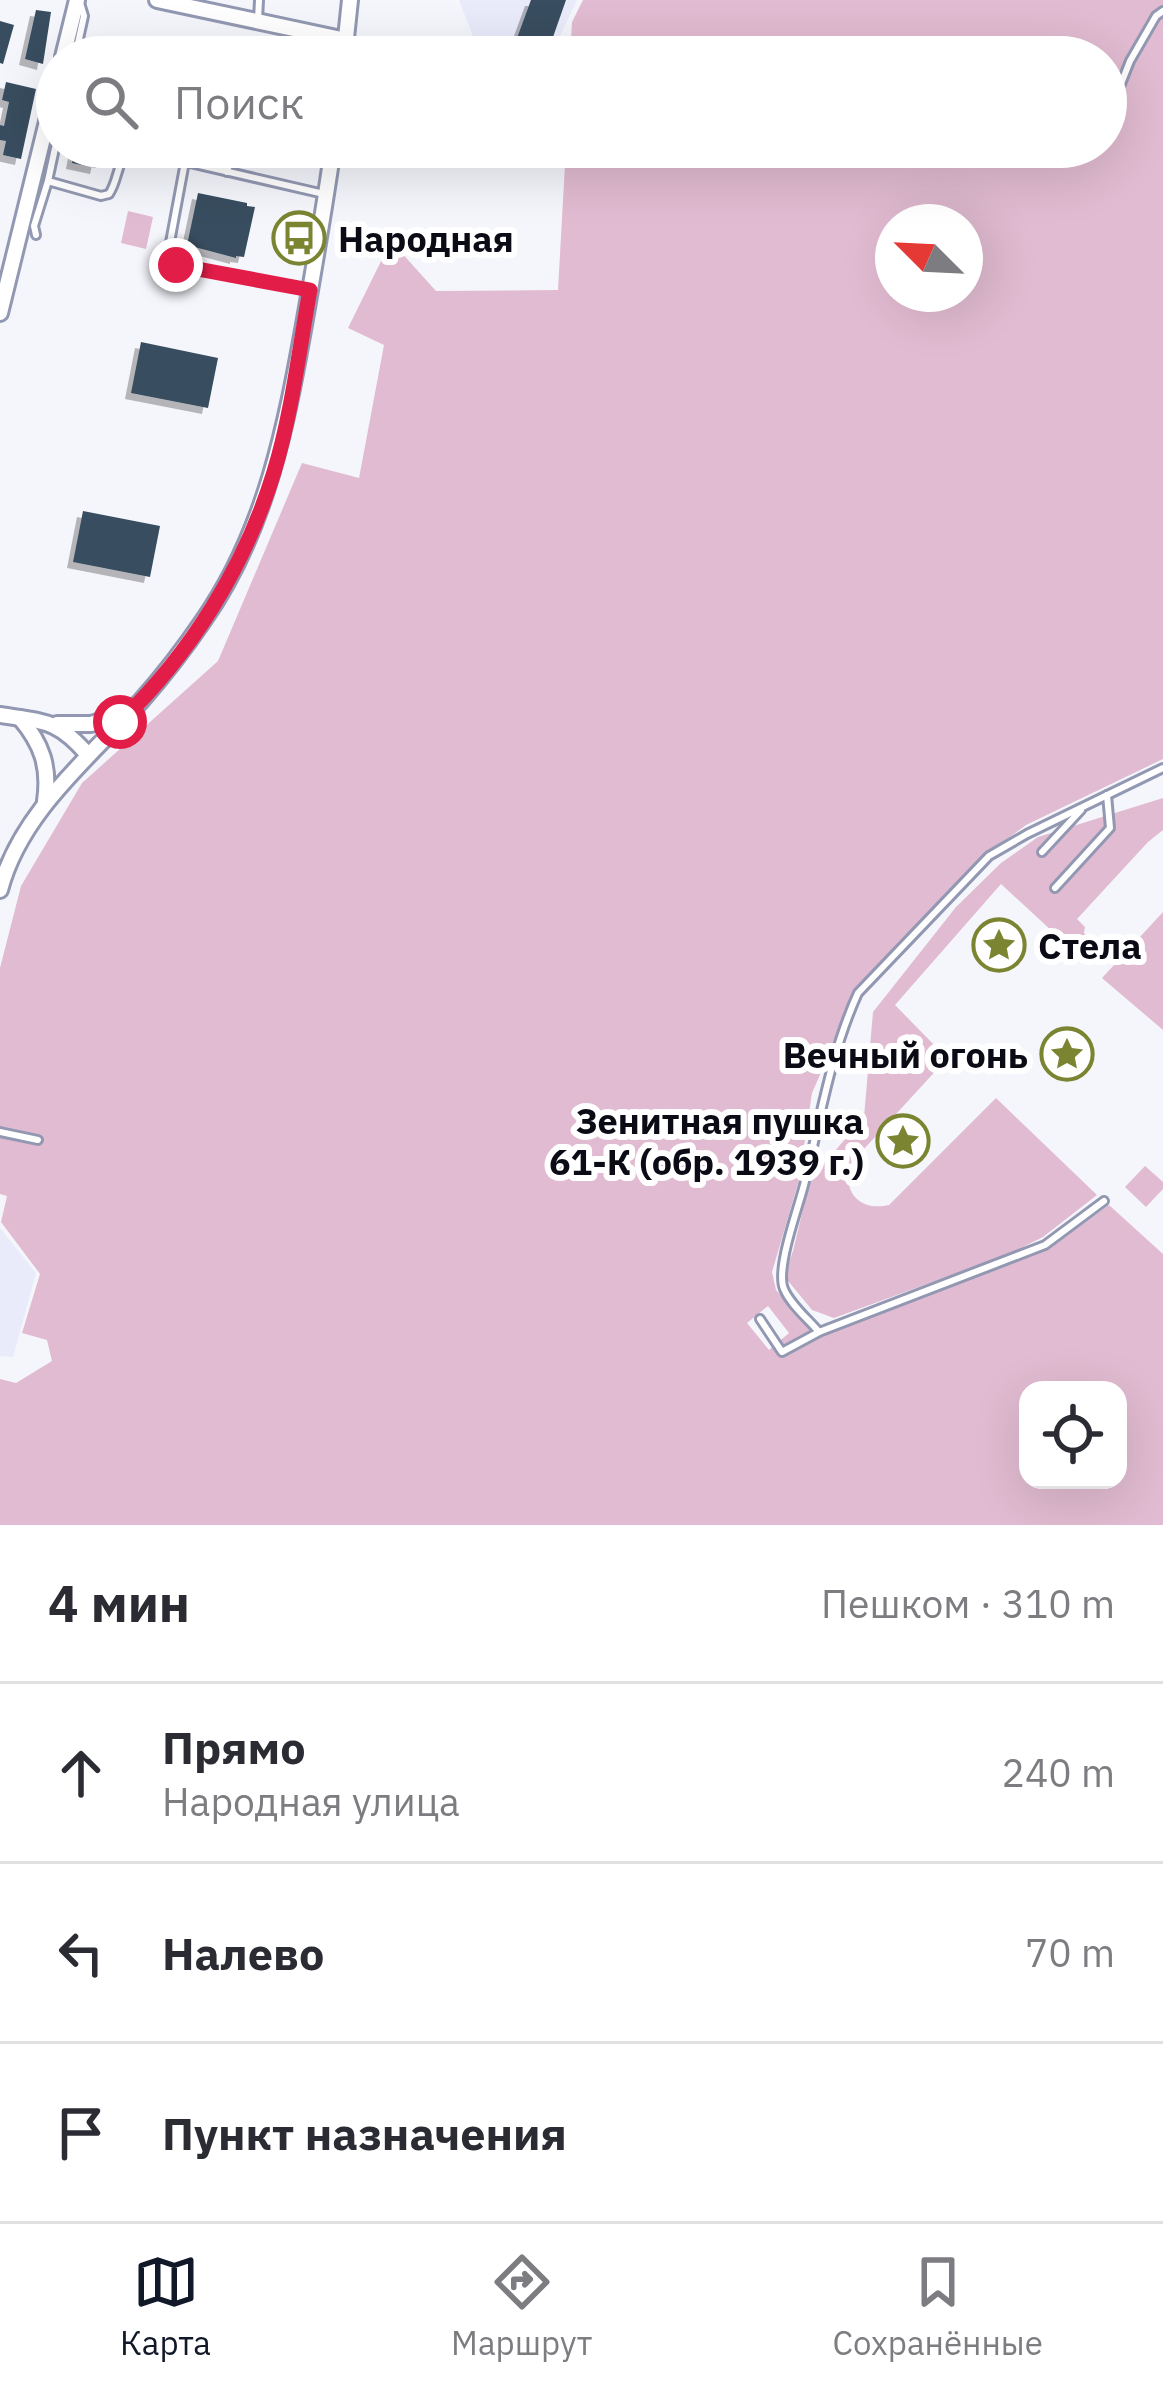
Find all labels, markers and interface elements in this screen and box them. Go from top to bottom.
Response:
search box [36,36,1127,168]
icon: search [78,69,144,135]
text: Поиск [174,73,304,131]
north arrow [875,204,983,312]
bus stop icon: Народная [271,210,327,266]
place label: Народная [338,215,514,262]
route end [149,238,203,292]
route start [93,695,147,749]
place icon: Стела [971,917,1027,973]
place label: Стела [1038,922,1142,969]
place icon: Вечный огонь [1039,1026,1095,1082]
place label: Вечный огонь [783,1031,1028,1078]
place label: Зенитная пушка 61-К (обр. 1939 г.) [549,1097,864,1185]
place icon: Зенитная пушка 61-К (обр. 1939 г.) [875,1113,931,1169]
map controls [1019,1381,1127,1489]
button: locate [1019,1381,1127,1489]
text: 4 мин [48,1570,190,1636]
text: Пешком · 310 m [821,1578,1115,1629]
text: Прямо [162,1718,306,1776]
icon: ahead [48,1740,114,1806]
text: 240 m [1002,1747,1115,1798]
text: Народная улица [162,1776,460,1827]
icon: left [48,1920,114,1986]
text: Налево [162,1924,324,1982]
text: 70 m [1025,1927,1115,1978]
icon: arrive [48,2100,114,2166]
text: Пункт назначения [162,2104,567,2162]
tab: Карта [120,2249,211,2364]
tab: Маршрут [451,2249,592,2364]
tab: Сохранённые [832,2249,1043,2364]

